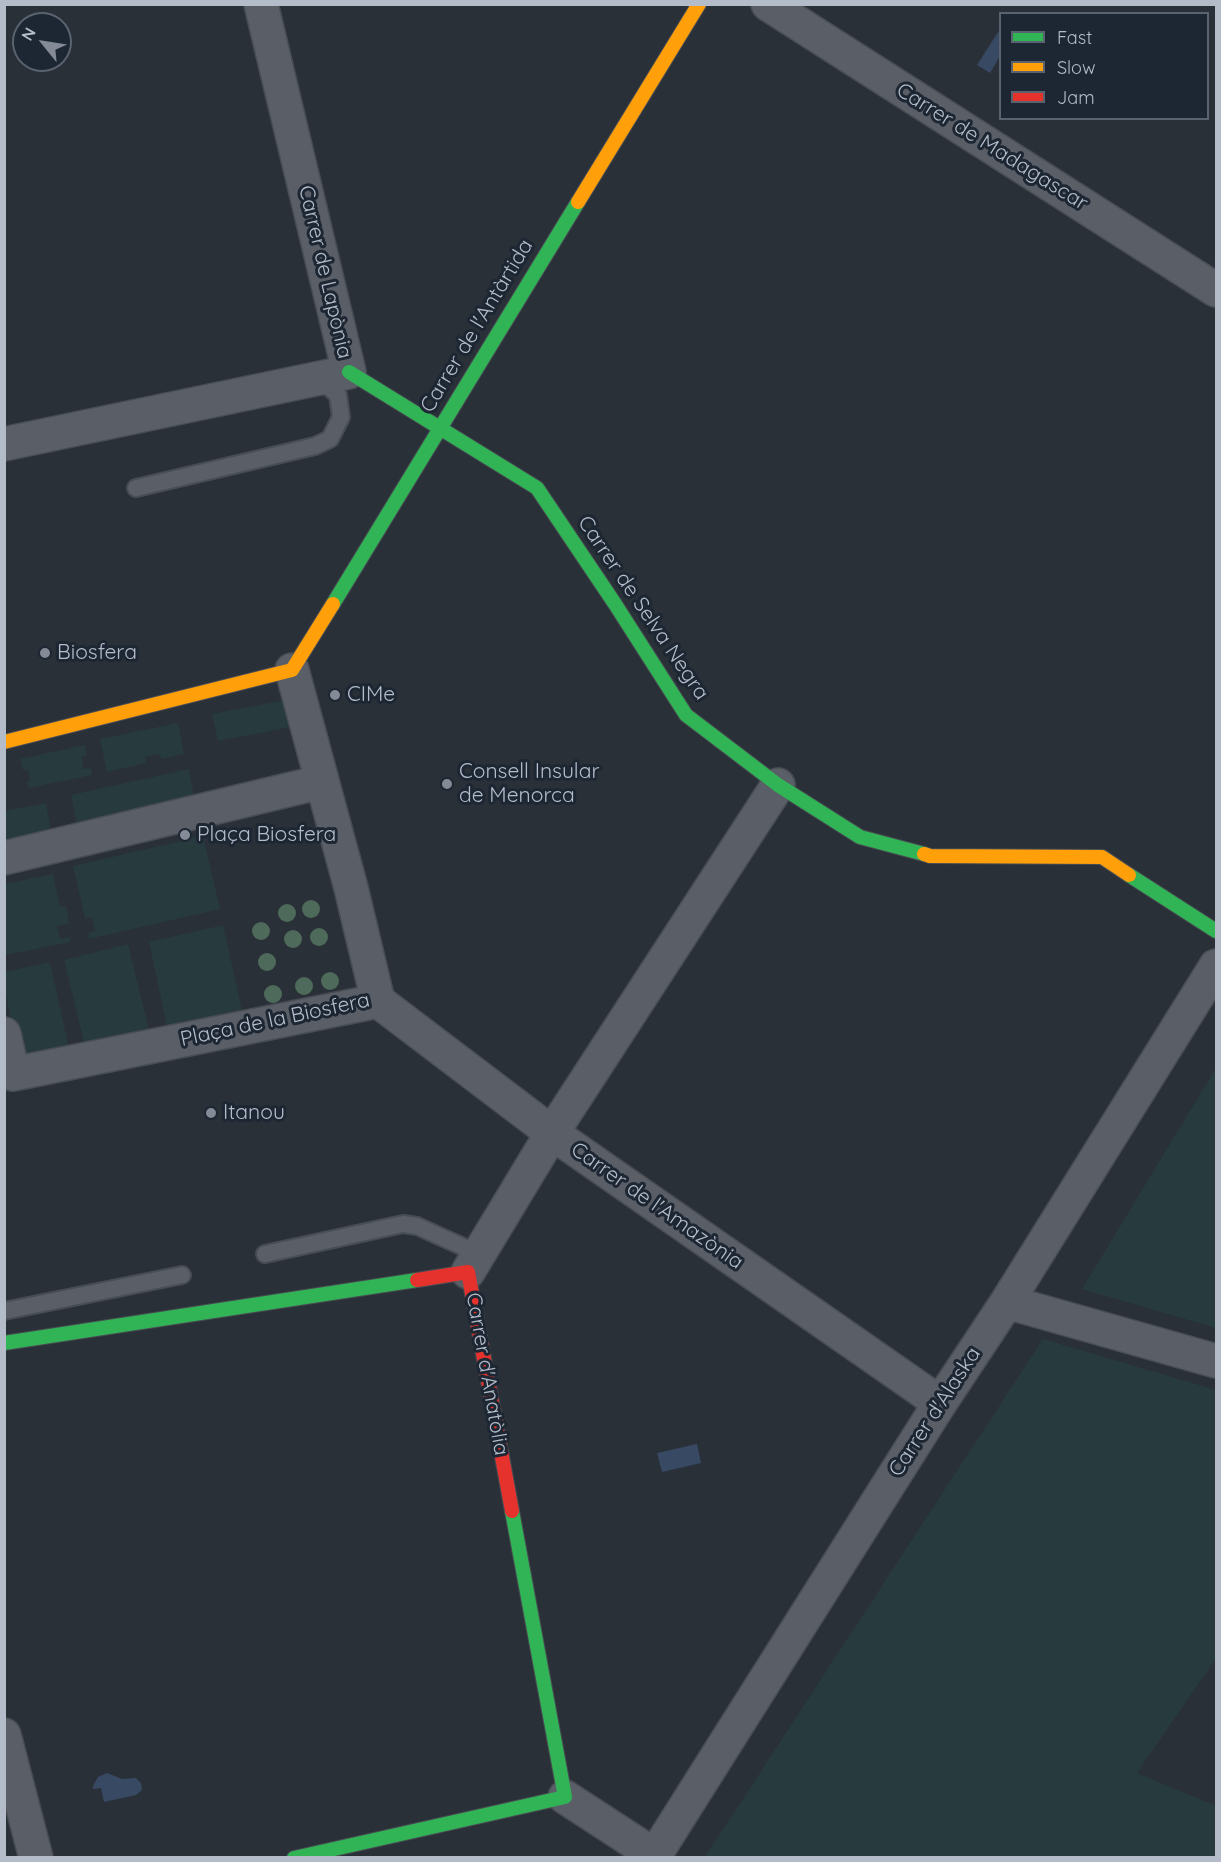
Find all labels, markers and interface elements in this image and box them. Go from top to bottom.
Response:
north arrow [12,12,72,72]
legend [999,12,1209,120]
text: N [17,24,40,44]
text: Fast [1057,26,1092,49]
text: Slow [1057,56,1095,79]
street label: Carrer de Madagascar [892,78,1092,216]
text: Jam [1057,86,1095,109]
street label: Carrer de Lapònia [293,183,357,361]
street label: Carrer de l'Antàrtida [415,235,539,417]
street label: Carrer de Selva Negra [572,511,714,705]
place label: Biosfera [57,640,137,666]
marker: Biosfera [38,646,52,660]
place label: CIMe [347,682,395,708]
marker: CIMe [328,688,342,702]
place label: Consell Insular de Menorca [459,759,599,809]
marker: Consell Insular de Menorca [440,777,454,791]
place label: Plaça Biosfera [197,822,336,848]
marker: Plaça Biosfera [178,828,192,842]
street label: Plaça de la Biosfera [178,988,372,1052]
place label: Itanou [223,1100,285,1126]
marker: Itanou [204,1106,218,1120]
street label: Carrer de l'Amazònia [566,1137,748,1275]
street label: Carrer d'Anatòlia [460,1291,514,1457]
street label: Carrer d'Alaska [884,1342,986,1482]

